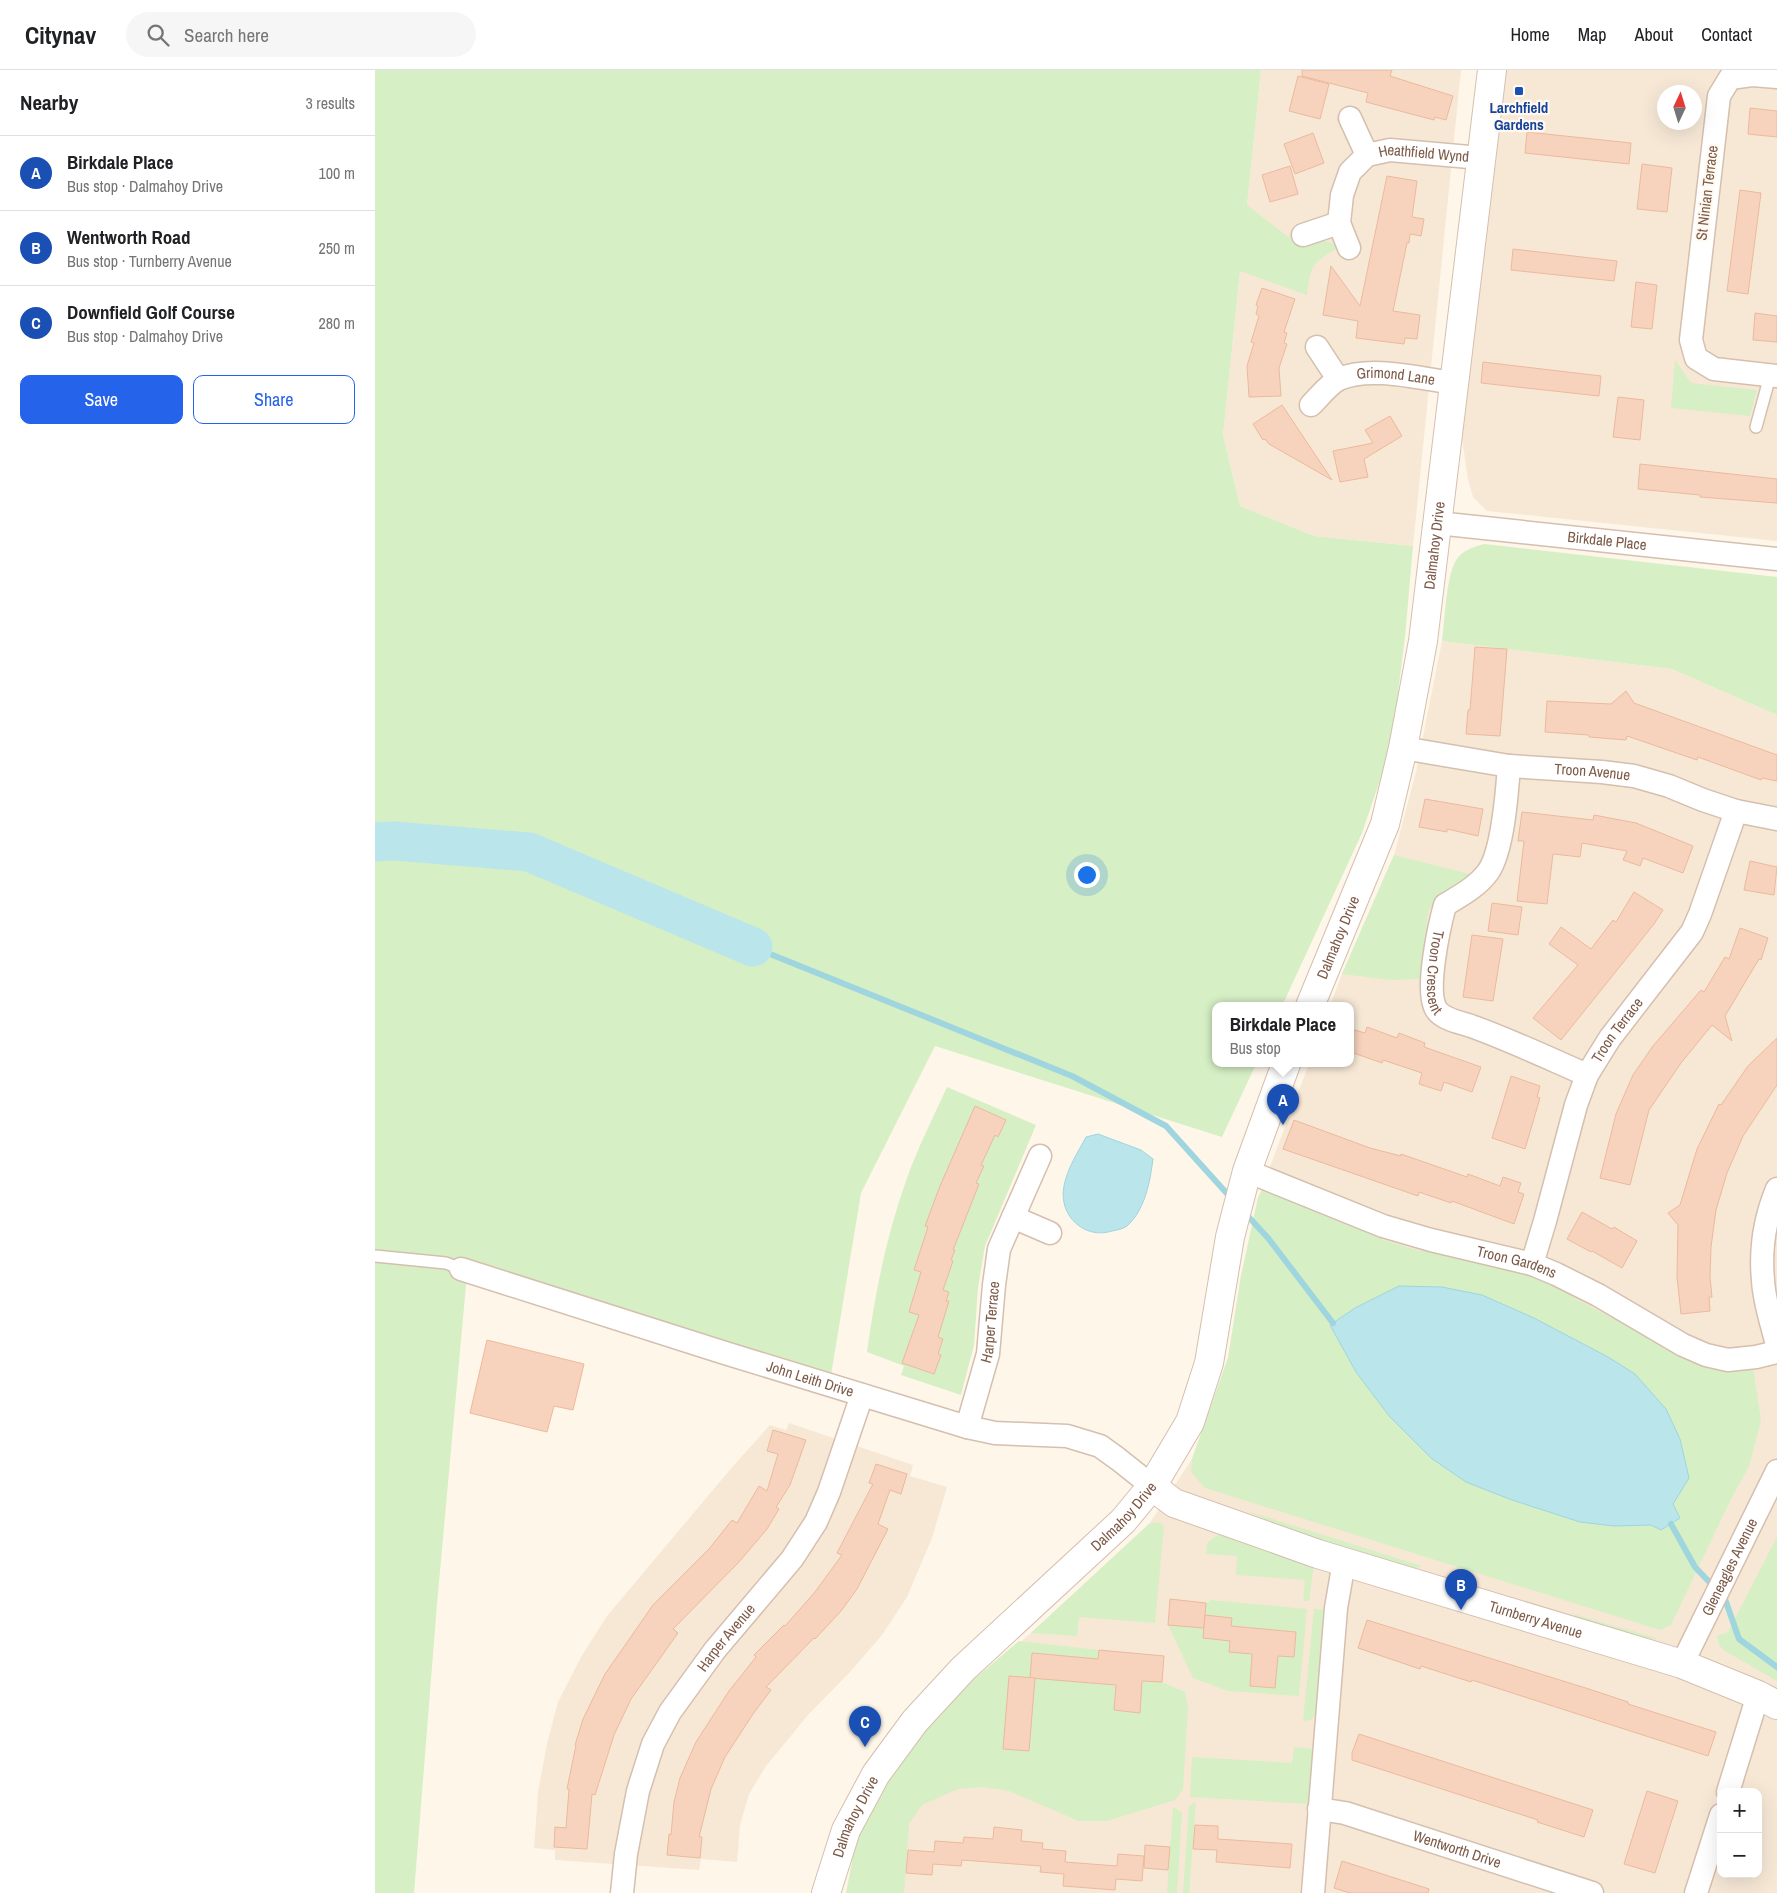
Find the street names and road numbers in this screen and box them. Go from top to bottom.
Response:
street label: Heathfield Wynd [1376,139,1470,167]
street label: St Ninian Terrace [1690,144,1723,242]
street label: Grimond Lane [1355,362,1437,390]
street label: Dalmahoy Drive [1418,500,1450,591]
street label: Birkdale Place [1567,526,1648,555]
street label: Troon Avenue [1554,758,1632,785]
street label: Dalmahoy Drive [1311,892,1364,982]
street label: Troon Crescent [1422,928,1450,1020]
street label: Troon Terrace [1586,993,1648,1067]
street label: Troon Gardens [1475,1240,1560,1283]
street label: Harper Terrace [975,1280,1004,1365]
street label: John Leith Drive [764,1355,857,1402]
street label: Dalmahoy Drive [1086,1477,1161,1556]
street label: Gleneagles Avenue [1696,1514,1762,1619]
street label: Turnberry Avenue [1487,1595,1585,1643]
street label: Harper Avenue [692,1599,760,1676]
street label: Dalmahoy Drive [827,1772,883,1860]
street label: Wentworth Drive [1410,1825,1504,1873]

